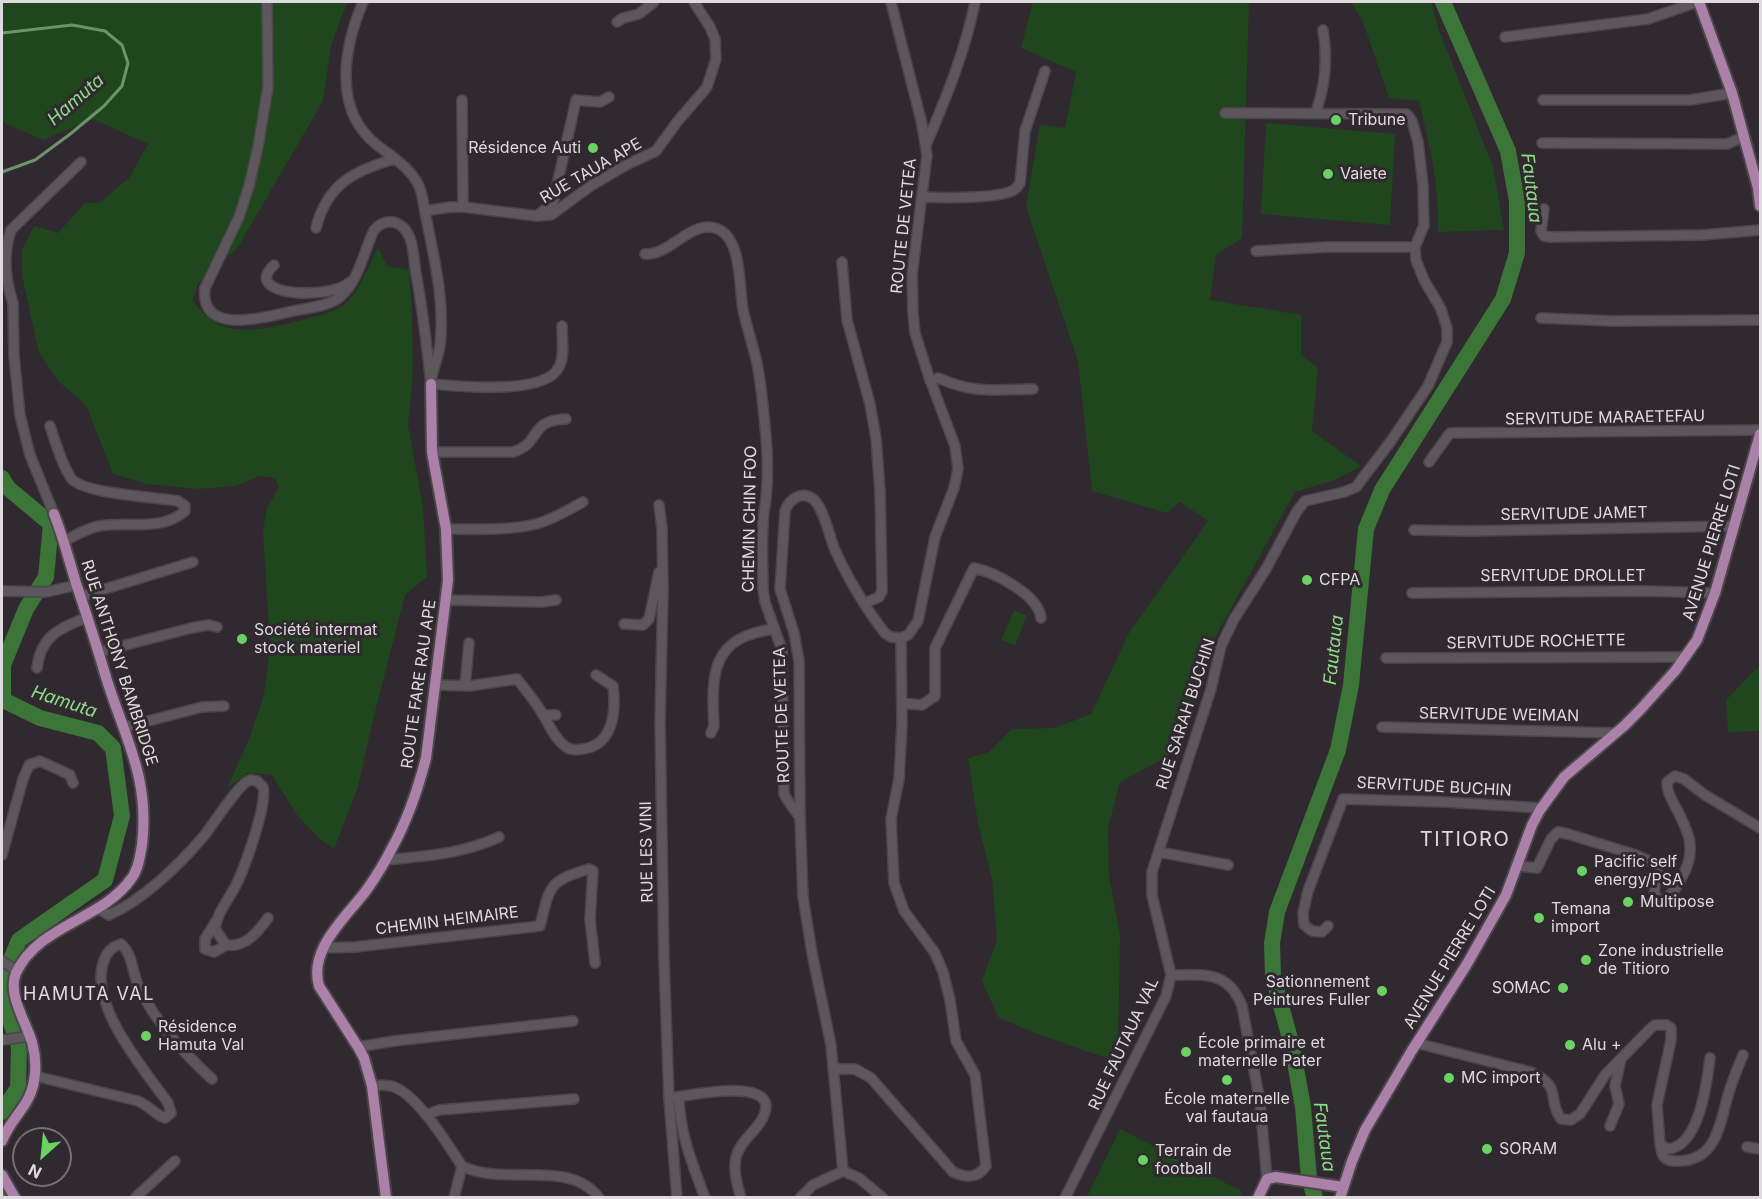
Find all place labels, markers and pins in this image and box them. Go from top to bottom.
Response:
place label: Tribune [1348,110,1406,130]
marker: Tribune [1329,113,1343,127]
place label: Résidence Auti [468,138,581,158]
marker: Résidence Auti [586,141,600,155]
place label: Vaiete [1340,164,1387,184]
marker: Vaiete [1321,167,1335,181]
place label: CFPA [1319,570,1360,590]
marker: CFPA [1300,573,1314,587]
place label: Société intermat stock materiel [254,620,377,658]
marker: Société intermat stock materiel [235,632,249,646]
place label: Pacific self energy/PSA [1594,852,1683,890]
marker: Pacific self energy/PSA [1575,864,1589,878]
place label: Multipose [1640,892,1714,912]
marker: Multipose [1621,895,1635,909]
place label: Temana import [1551,899,1611,937]
marker: Temana import [1532,911,1546,925]
place label: Zone industrielle de Titioro [1598,941,1724,979]
marker: Zone industrielle de Titioro [1579,953,1593,967]
place label: Sationnement Peintures Fuller [1253,972,1370,1010]
place label: SOMAC [1492,978,1551,998]
marker: SOMAC [1556,981,1570,995]
marker: Sationnement Peintures Fuller [1375,984,1389,998]
place label: Résidence Hamuta Val [158,1017,244,1055]
marker: Résidence Hamuta Val [139,1029,153,1043]
place label: École primaire et maternelle Pater [1198,1033,1325,1071]
place label: Alu + [1582,1035,1621,1055]
marker: Alu + [1563,1038,1577,1052]
marker: École primaire et maternelle Pater [1179,1045,1193,1059]
place label: MC import [1461,1068,1540,1088]
marker: MC import [1442,1071,1456,1085]
marker: École maternelle val fautaua [1220,1073,1234,1087]
place label: École maternelle val fautaua [1164,1089,1290,1127]
place label: SORAM [1499,1139,1557,1159]
place label: Terrain de football [1155,1141,1232,1179]
marker: SORAM [1480,1142,1494,1156]
marker: Terrain de football [1136,1153,1150,1167]

